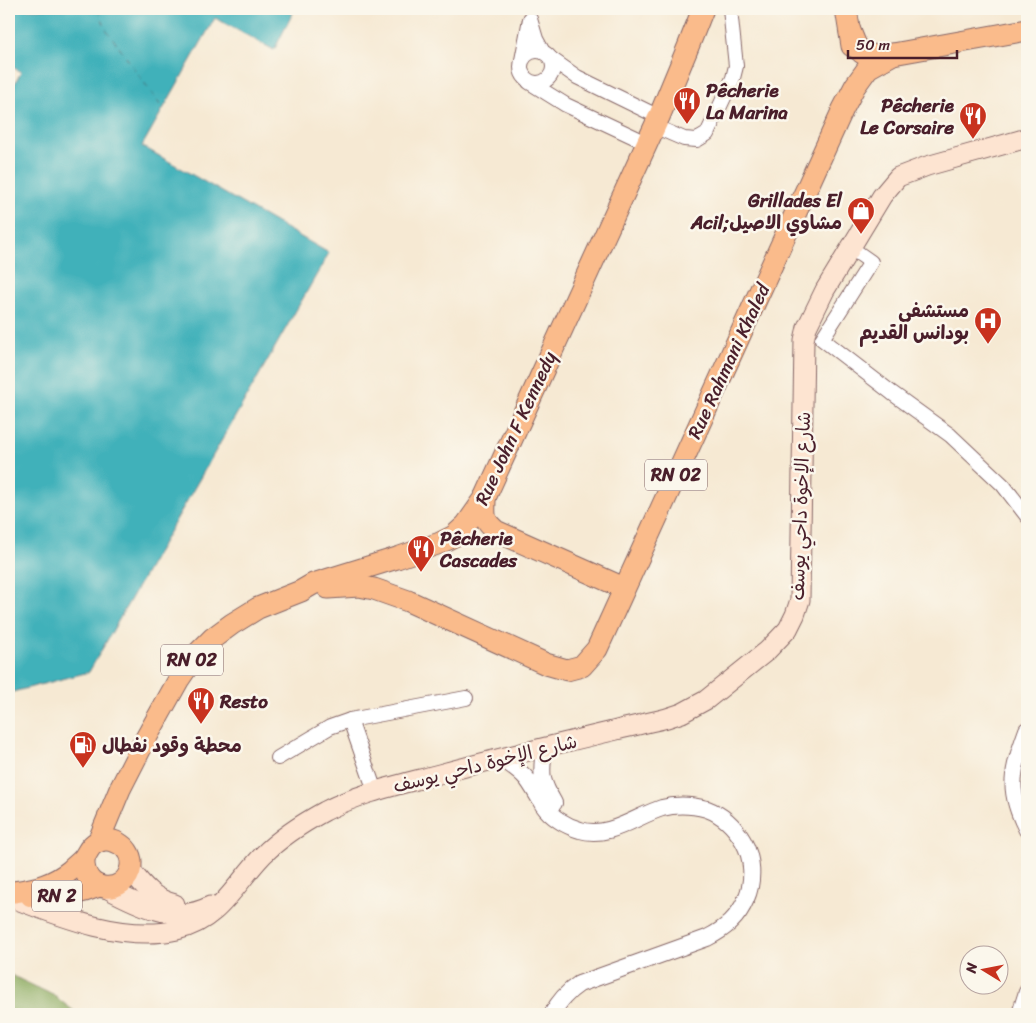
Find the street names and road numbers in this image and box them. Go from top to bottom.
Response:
street label: Rue Rahmani Khaled [678,276,780,444]
street label: Rue John F Kennedy [465,346,566,511]
street label: شارع الإخوة داحي يوسف [781,411,820,601]
road number: RN 02 [645,460,707,490]
road number: RN 02 [161,644,223,676]
street label: شارع الإخوة داحي يوسف [389,725,581,802]
road number: RN 2 [32,880,82,911]

